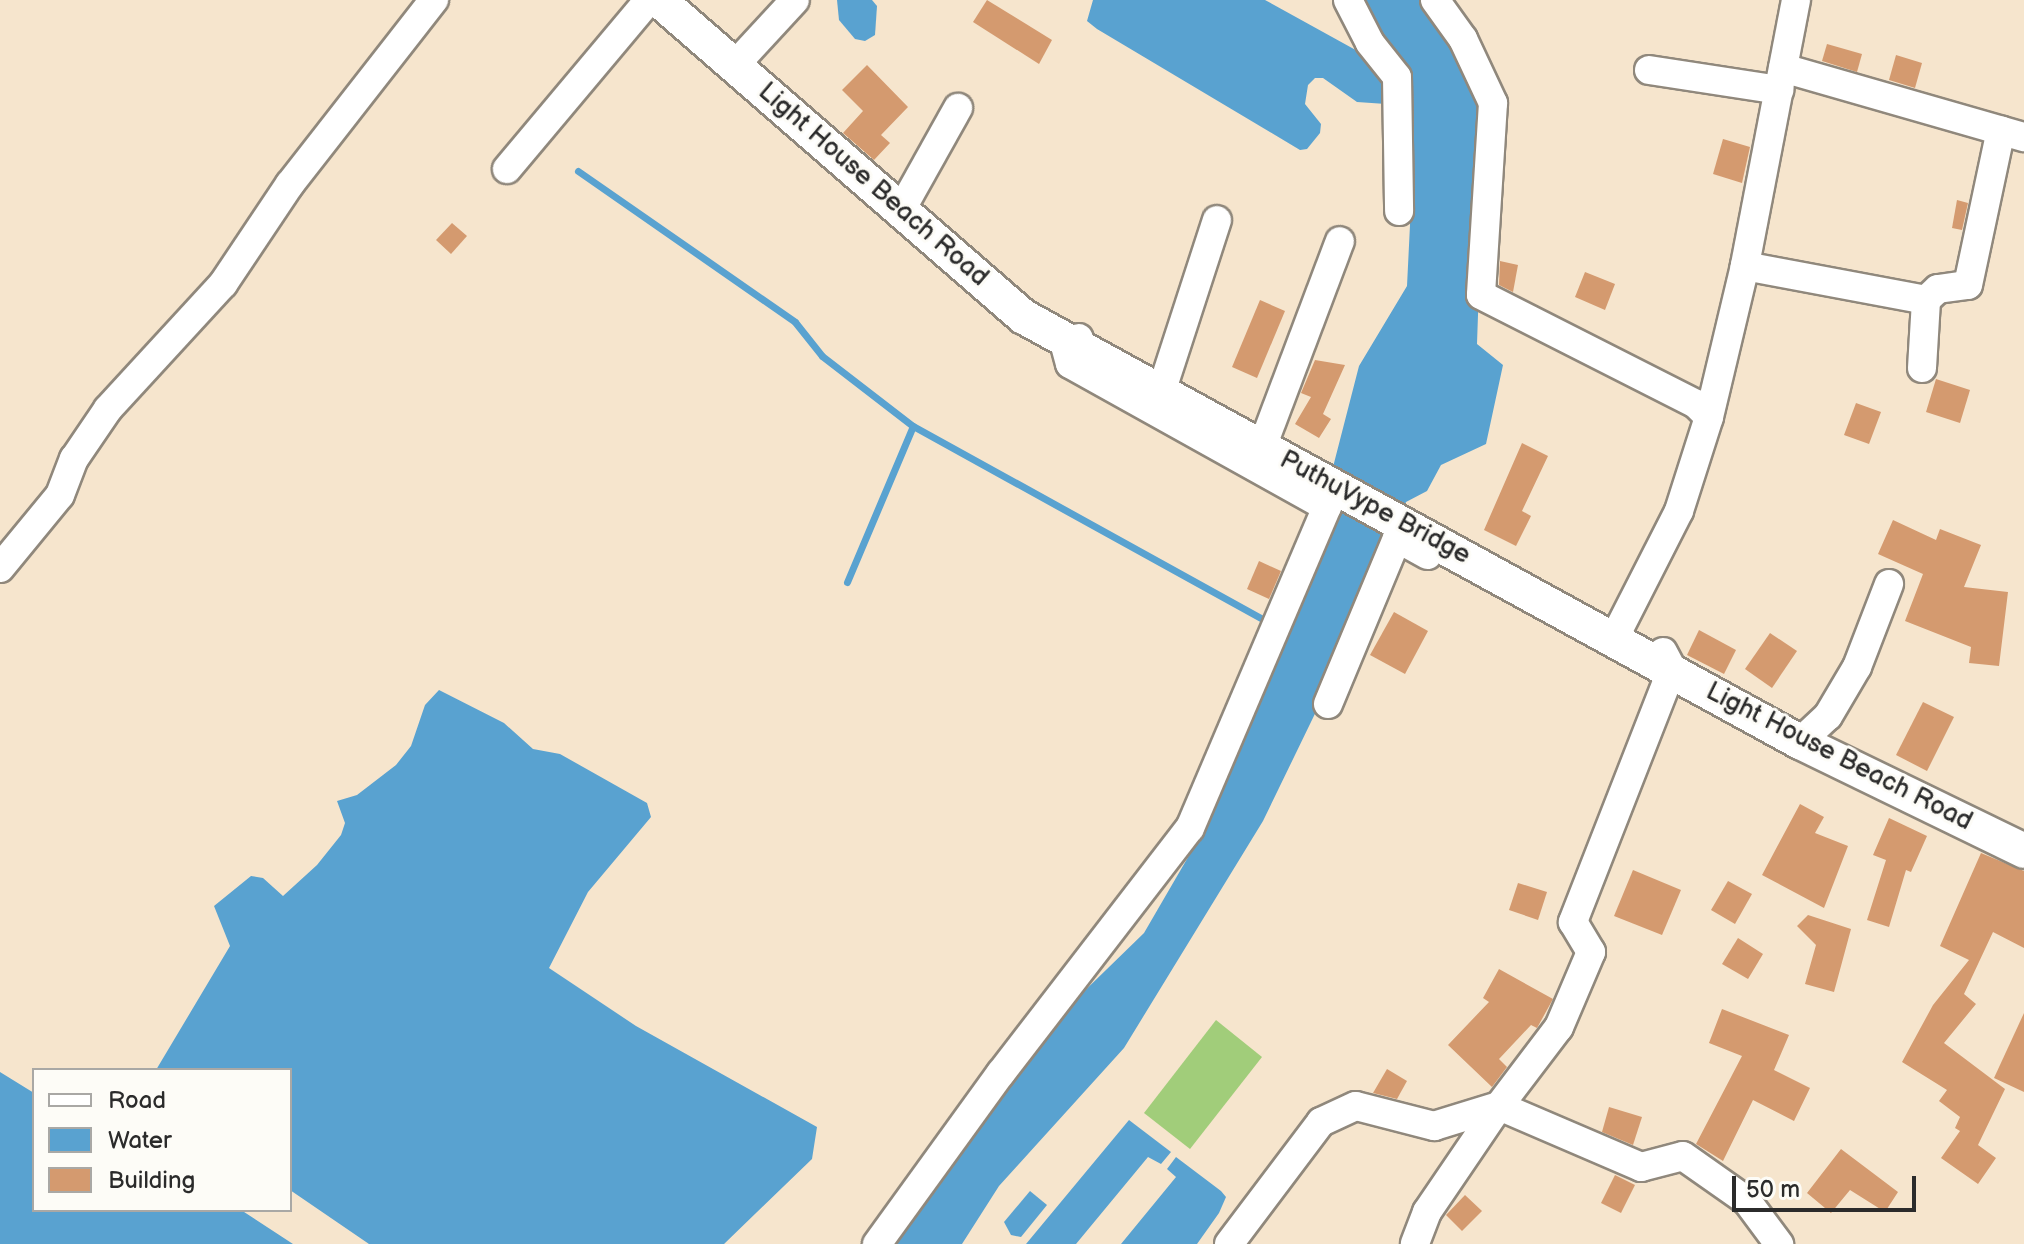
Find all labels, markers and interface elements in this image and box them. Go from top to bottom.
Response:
street label: Light House Beach Road [752,77,994,293]
street label: PuthuVype Bridge [1274,445,1476,571]
street label: Light House Beach Road [1701,676,1977,838]
legend [32,1068,292,1212]
text: Road [108,1086,166,1115]
text: Water [108,1126,172,1155]
scale bar [1736,1160,1920,1210]
text: Building [108,1166,195,1195]
text: 50 m [1746,1175,1800,1204]

